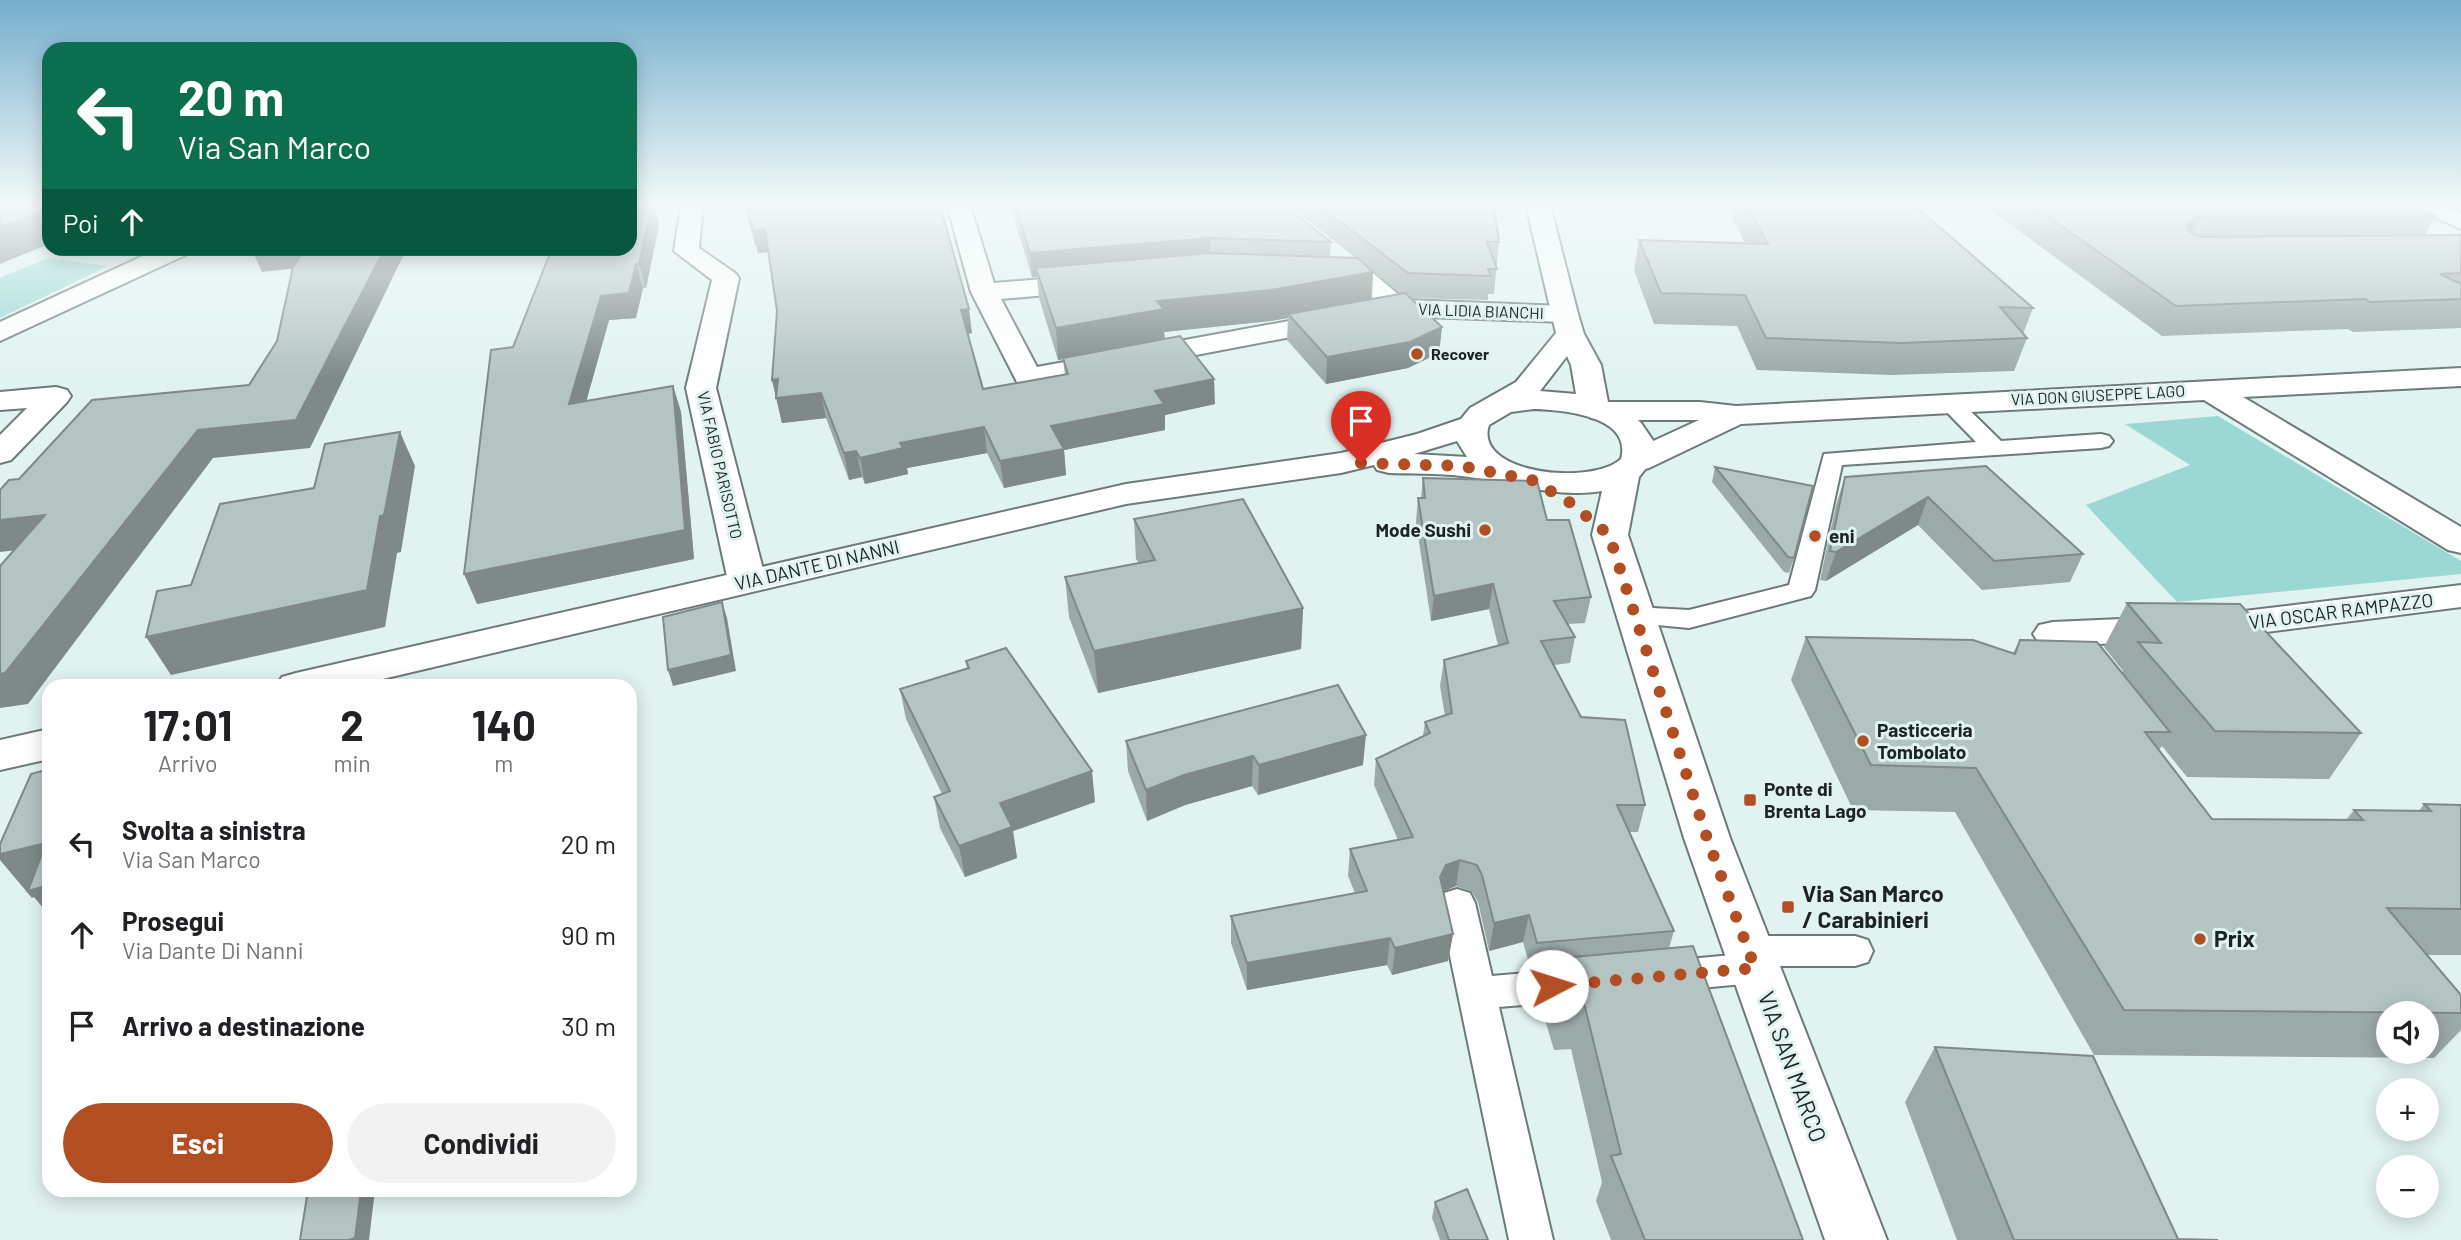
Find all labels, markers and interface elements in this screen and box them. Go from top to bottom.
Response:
text: 20 m [178,67,284,126]
icon: left [63,70,154,161]
text: Via San Marco [178,127,371,165]
icon: ahead [113,203,151,241]
text: Poi [63,207,99,238]
street label: VIA LIDIA BIANCHI [1418,299,1544,322]
place label: Recover [1431,344,1489,363]
marker: Recover [1409,346,1425,362]
street label: VIA DON GIUSEPPE LAGO [2010,380,2186,409]
street label: VIA FABIO PARISOTTO [694,389,747,541]
pin [1331,391,1391,463]
icon: arrive [1342,402,1380,440]
place label: Mode Sushi [1375,518,1471,541]
marker: Mode Sushi [1477,522,1493,538]
place label: eni [1829,524,1855,547]
marker: eni [1807,528,1823,544]
street label: VIA DANTE DI NANNI [732,534,902,595]
street label: VIA OSCAR RAMPAZZO [2247,588,2435,633]
text: 17:01 [143,699,232,749]
text: 2 [340,699,364,749]
text: 140 [472,699,536,749]
place label: Pasticceria Tombolato [1877,718,1973,763]
marker: Pasticceria Tombolato [1855,733,1871,749]
text: Arrivo [158,749,218,777]
text: min [333,749,371,777]
text: m [494,749,513,777]
place label: Ponte di Brenta Lago [1764,777,1867,822]
marker: Ponte di Brenta Lago [1742,792,1758,808]
text: Svolta a sinistra [122,814,306,845]
icon: left [63,825,101,863]
text: 20 m [561,828,616,859]
text: Via San Marco [122,845,261,873]
place label: Via San Marco / Carabinieri [1802,879,1944,933]
marker: Via San Marco / Carabinieri [1780,899,1796,915]
text: Prosegui [122,905,224,936]
icon: ahead [63,916,101,954]
text: 90 m [561,919,616,950]
place label: Prix [2214,924,2255,952]
marker: Prix [2192,931,2208,947]
text: Via Dante Di Nanni [122,936,304,964]
position arrow [1515,949,1589,1023]
street label: VIA SAN MARCO [1753,987,1833,1146]
map controls [2376,1001,2439,1218]
button: sound [2376,1001,2439,1064]
icon: arrive [63,1007,101,1045]
text: Arrivo a destinazione [122,1010,365,1041]
text: 30 m [561,1010,616,1041]
button: + [2376,1078,2439,1141]
button: Esci [63,1103,333,1183]
button: Condividi [347,1103,616,1183]
button: − [2376,1155,2439,1218]

